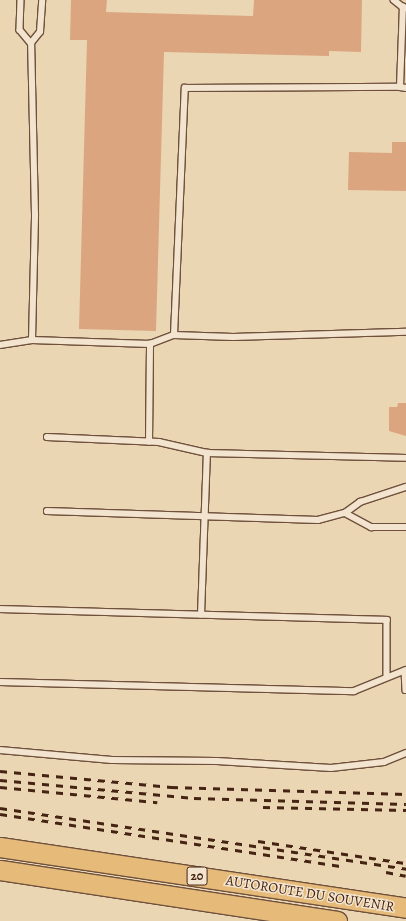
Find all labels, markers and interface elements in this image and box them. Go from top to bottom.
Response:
road number: 20 [186,865,208,887]
street label: AUTOROUTE DU SOUVENIR [225,872,395,916]

